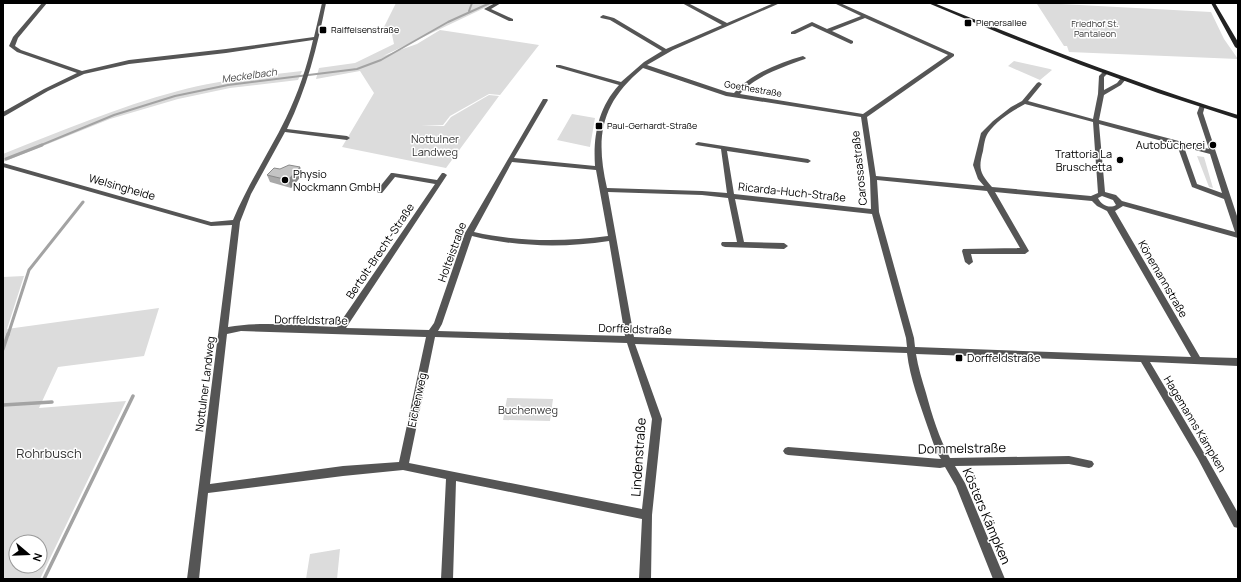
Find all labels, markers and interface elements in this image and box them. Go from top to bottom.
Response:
place label: Pienersallee [976,16,1027,29]
park label: Friedhof St. Pantaleon [1071,17,1119,40]
marker: Pienersallee [963,18,973,28]
place label: Raiffeisenstraße [331,23,399,36]
marker: Raiffeisenstraße [318,25,328,35]
water label: Meckelbach [220,64,279,86]
street label: Goethestraße [723,77,783,100]
place label: Paul-Gerhardt-Straße [607,119,697,132]
marker: Paul-Gerhardt-Straße [594,121,604,131]
street label: Carossastraße [847,129,870,206]
park label: Nottulner Landweg [411,131,459,159]
place label: Autobücherei [1136,137,1205,152]
marker: Autobücherei [1208,140,1218,150]
place label: Trattoria La Bruschetta [1055,146,1112,174]
marker: Trattoria La Bruschetta [1115,155,1125,165]
place label: Physio Nockmann GmbH [293,166,380,194]
street label: Welsingheide [87,170,158,203]
marker: Physio Nockmann GmbH [280,175,290,185]
street label: Ricarda-Huch-Straße [737,178,847,205]
street label: Bertolt-Brecht-Straße [342,200,417,301]
street label: Holteistraße [434,219,470,284]
street label: Könemannstraße [1135,237,1192,321]
street label: Dorffeldstraße [274,311,348,328]
street label: Dorffeldstraße [598,320,673,337]
street label: Nottulner Landweg [191,335,218,433]
place label: Dorffeldstraße [967,350,1041,365]
marker: Dorffeldstraße [954,353,964,363]
street label: Eichenweg [403,371,430,429]
street label: Hagemanns Kämpken [1161,373,1230,475]
park label: Buchenweg [498,402,558,417]
street label: Lindenstraße [626,416,650,497]
street label: Dommelstraße [918,438,1007,458]
park label: Rohrbusch [16,444,82,462]
street label: Kösters Kämpken [959,465,1015,567]
north arrow [8,534,48,574]
text: N [30,551,46,564]

